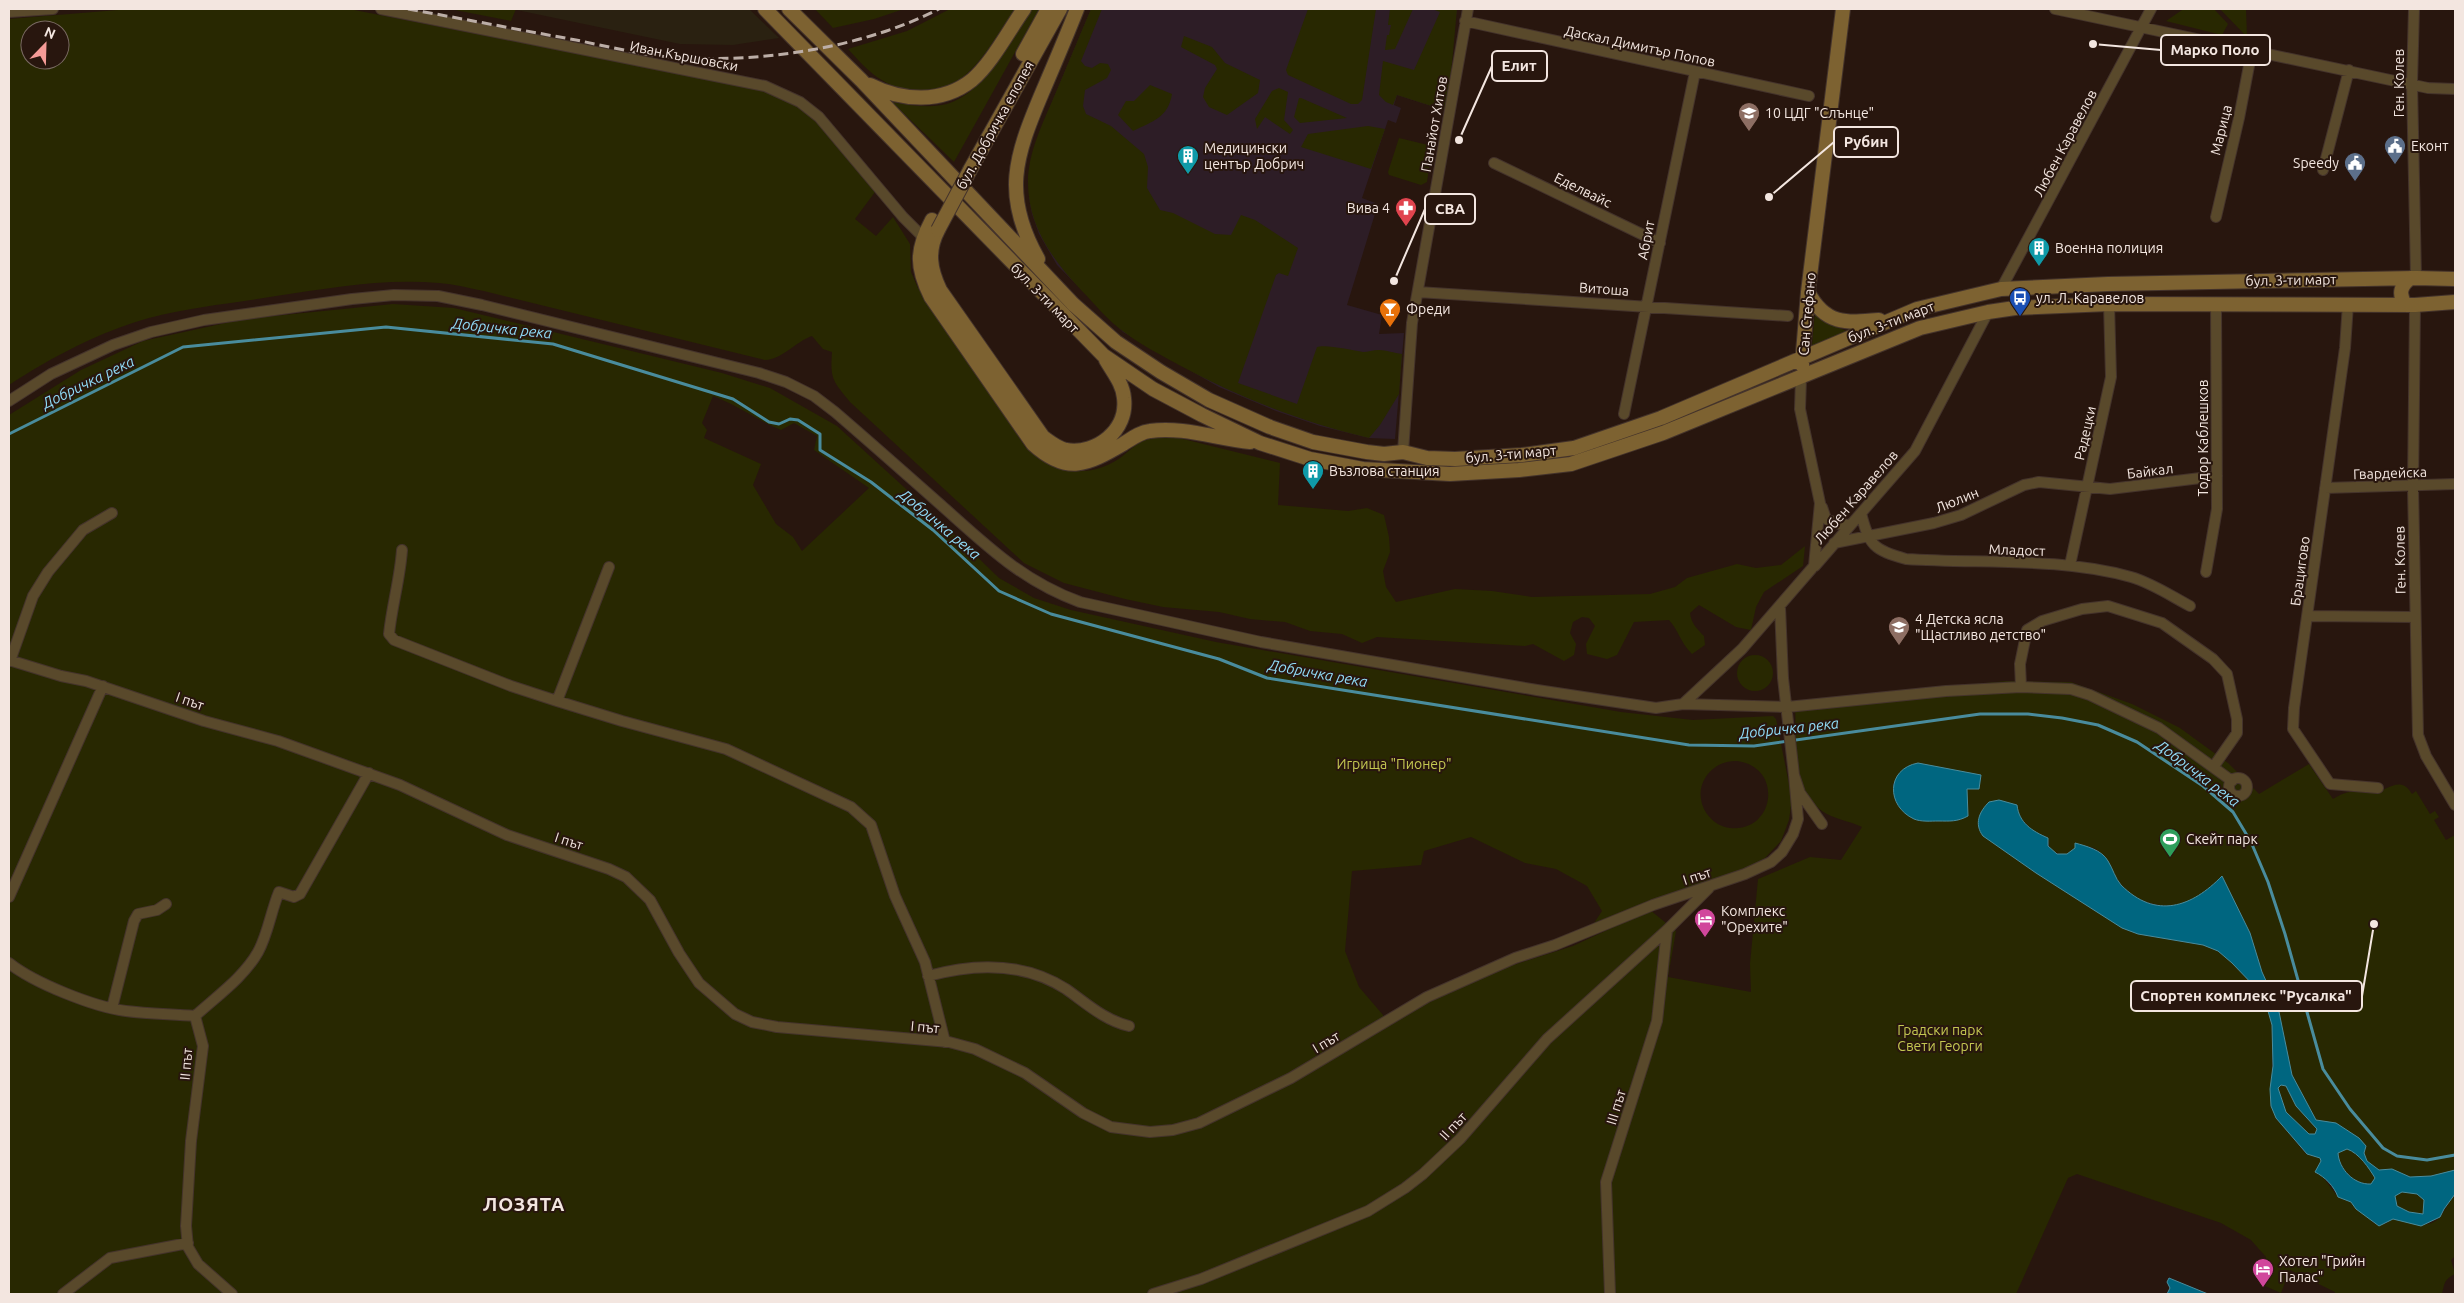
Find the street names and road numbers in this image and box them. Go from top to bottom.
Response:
street label: Даскал Димитър Попов [1563,22,1717,70]
street label: Иван Кършовски [628,38,740,74]
street label: Ген. Колев [2391,49,2407,117]
street label: бул. Добричка епопея [953,58,1037,192]
street label: Панайот Хитов [1418,75,1450,173]
street label: Любен Каравелов [2030,87,2100,199]
street label: Марица [2207,103,2235,157]
street label: Еделвайс [1552,169,1615,211]
street label: Абрит [1634,219,1658,261]
street label: бул. 3-ти март [1008,260,1082,336]
street label: бул. 3-ти март [2245,271,2337,289]
street label: Сан Стефано [1795,272,1819,356]
street label: Витоша [1578,279,1630,299]
street label: бул. 3-ти март [1846,298,1936,346]
street label: Тодор Каблешков [2195,379,2211,497]
street label: Радецки [2071,404,2099,462]
street label: бул. 3-ти март [1465,442,1557,466]
street label: Любен Каравелов [1811,447,1901,547]
street label: Байкал [2126,460,2174,482]
street label: Гвардейска [2353,464,2427,482]
street label: Люлин [1933,484,1981,516]
street label: Ген. Колев [2391,526,2409,594]
street label: Брацигово [2287,535,2313,607]
street label: Младост [1988,541,2046,559]
street label: І път [174,689,206,713]
street label: І път [553,829,585,853]
street label: І път [1681,864,1713,888]
street label: І път [910,1018,940,1036]
street label: І път [1310,1028,1342,1056]
street label: ІІ път [177,1047,195,1081]
street label: ІІІ път [1603,1087,1629,1127]
street label: ІІ път [1436,1109,1470,1143]

